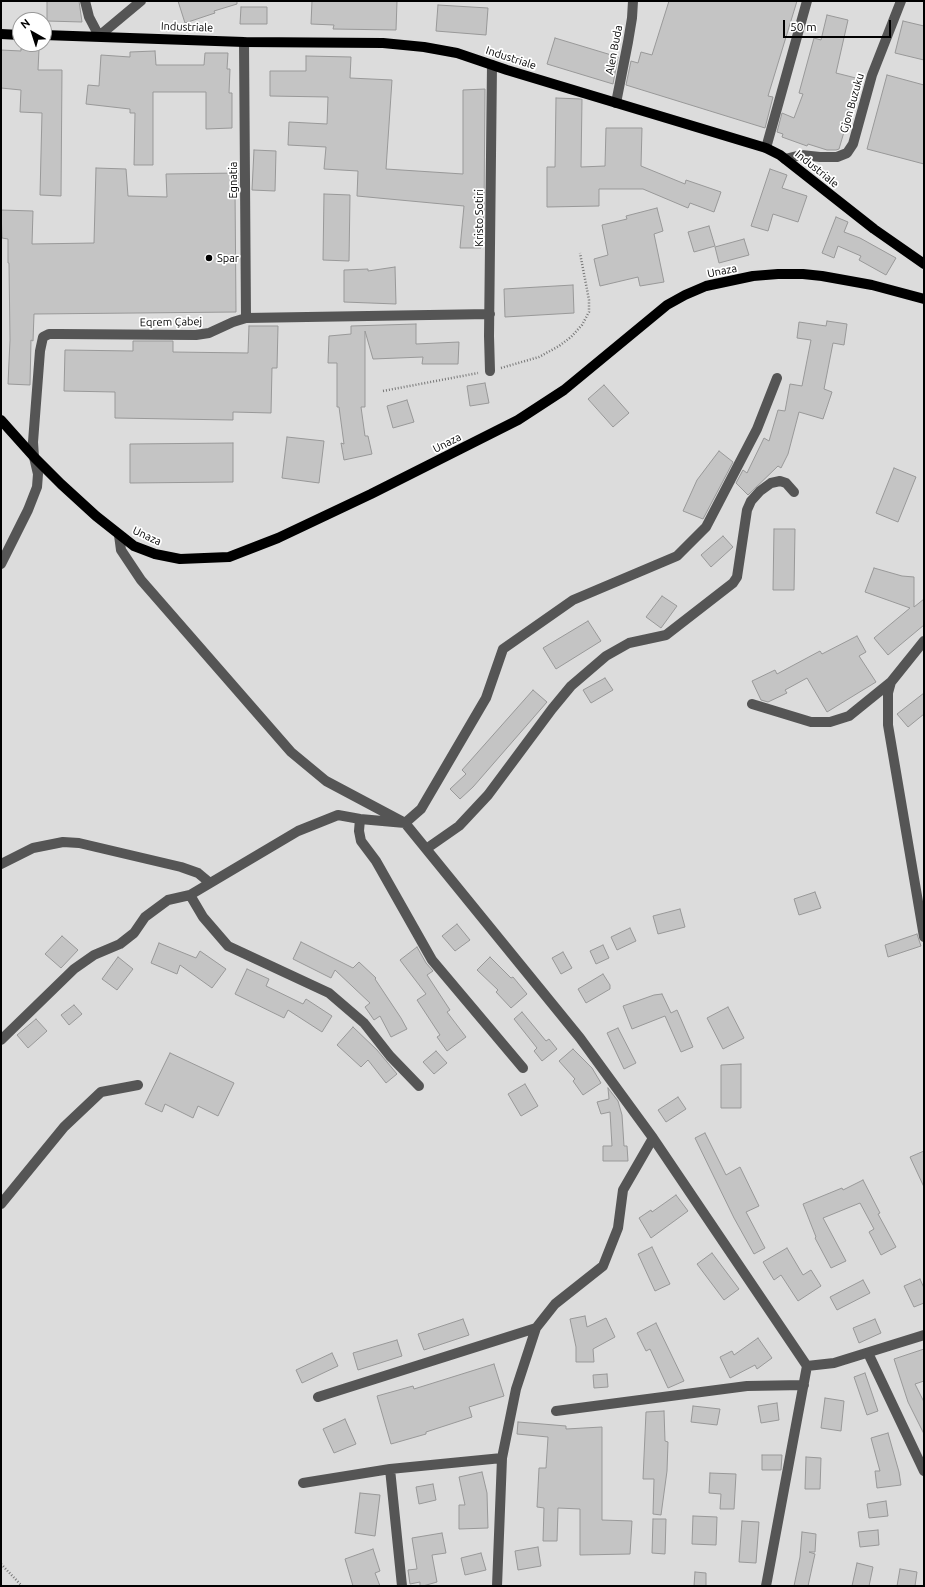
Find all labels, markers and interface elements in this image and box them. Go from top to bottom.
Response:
north arrow [12,12,52,52]
scale bar [785,12,893,38]
text: N [18,16,32,31]
street label: Industriale [161,19,213,35]
text: 50 m [790,20,817,33]
street label: Alen Buda [603,24,625,76]
street label: Industriale [484,44,538,72]
street label: Gjon Buzuku [837,72,867,134]
street label: Industriale [793,147,841,191]
street label: Egnatia [226,162,240,198]
street label: Kristo Sotiri [472,189,486,247]
place label: Spar [217,251,239,265]
marker: Spar [204,253,214,263]
street label: Unaza [706,262,738,280]
street label: Eqrem Çabej [140,315,202,329]
street label: Unaza [431,430,463,456]
street label: Unaza [131,524,163,548]

